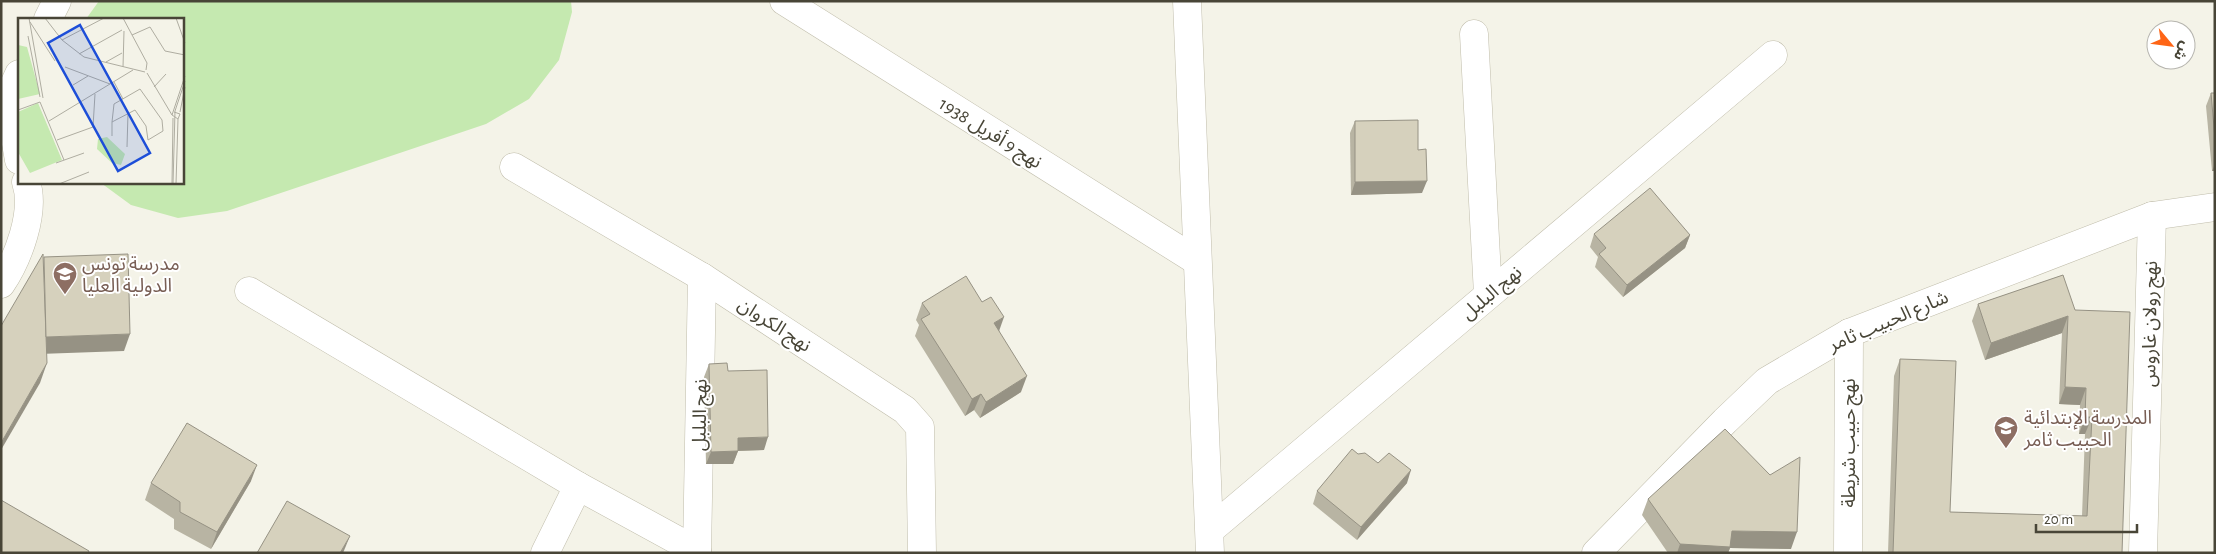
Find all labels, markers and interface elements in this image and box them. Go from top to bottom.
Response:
inset map [18,18,184,184]
north arrow [2146,20,2196,70]
text: ش [2171,39,2192,63]
street label: نهج 9 أفريل 1938 [933,92,1046,176]
place label: مدرسة تونس الدولية العليا [82,255,180,297]
school or university icon: مدرسة تونس الدولية العليا [52,261,78,295]
street label: نهج رولان غاروس [2140,261,2165,387]
street label: نهج البلبل [1458,263,1528,327]
street label: شارع الحبيب ثامر [1825,288,1952,358]
street label: نهج الكروان [732,295,814,359]
street label: نهج حبيب شريطة [1840,378,1863,508]
street label: نهج البلبل [690,379,715,451]
place label: المدرسة الإبتدائية الحبيب ثامر [2023,409,2152,451]
school or university icon: المدرسة الإبتدائية الحبيب ثامر [1993,415,2019,449]
scale bar [2036,502,2137,534]
text: 20 m [2044,512,2073,527]

